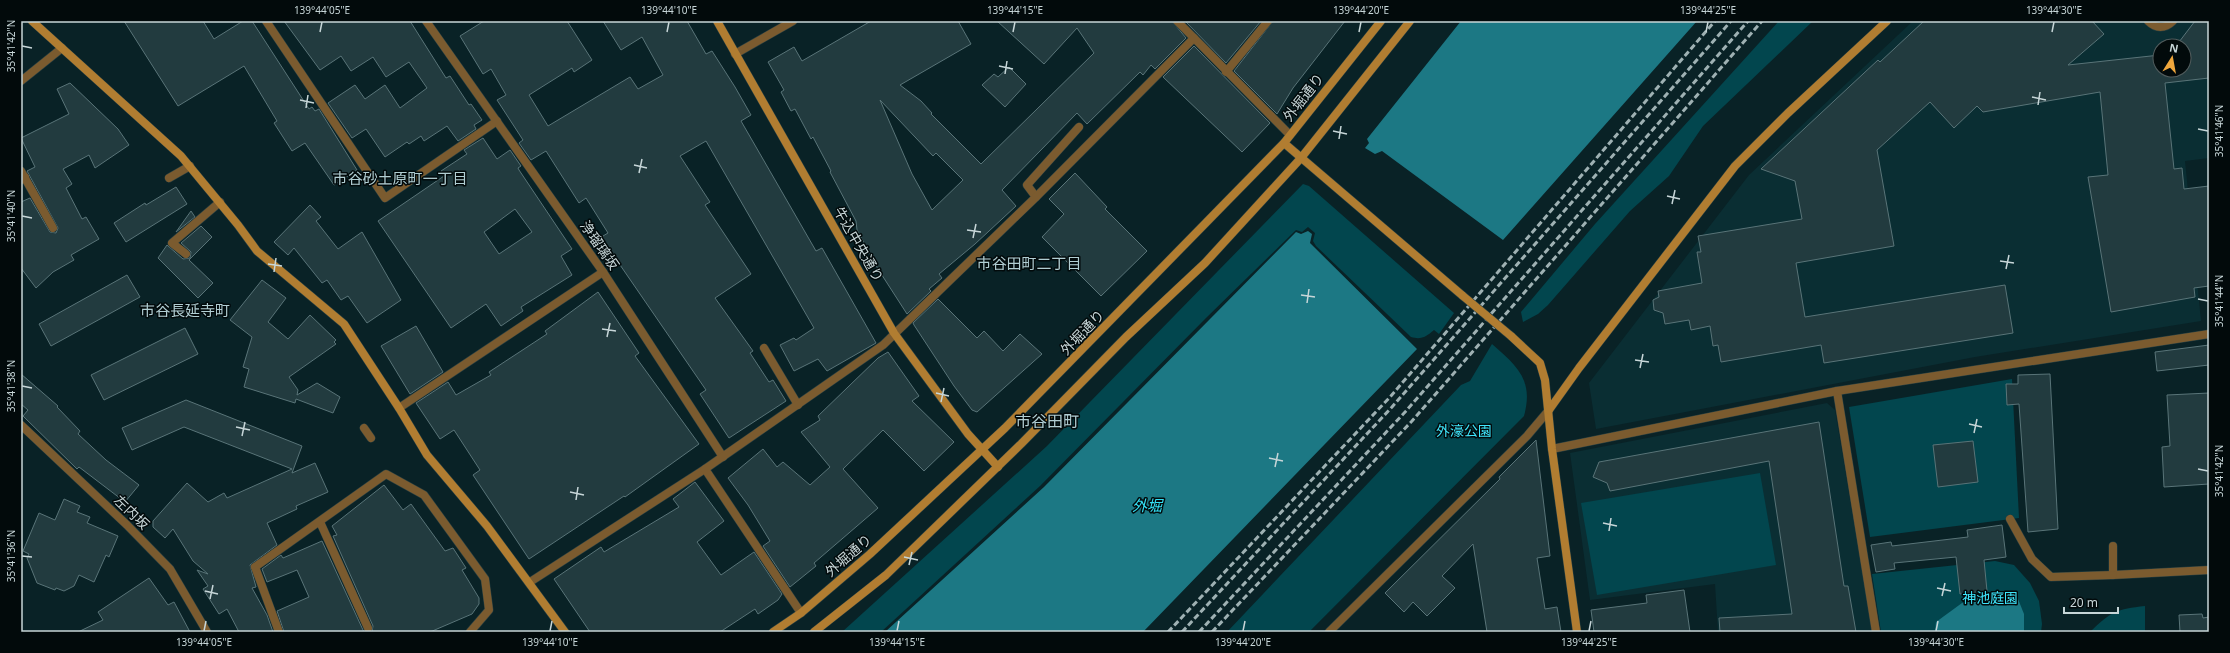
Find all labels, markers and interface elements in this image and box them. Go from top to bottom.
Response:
text: 139°44'05"E [294,3,350,17]
text: 139°44'10"E [641,3,697,17]
text: 139°44'15"E [987,3,1043,17]
text: 139°44'20"E [1333,3,1389,17]
text: 139°44'25"E [1680,3,1736,17]
text: 139°44'30"E [2026,3,2082,17]
text: 35°41'42"N [4,20,18,72]
north arrow [2152,38,2192,78]
text: N [2168,39,2180,56]
street label: 外堀通り [1278,69,1328,125]
text: 35°41'46"N [2212,105,2226,157]
district label: 市谷砂土原町一丁目 [332,168,468,188]
text: 35°41'40"N [4,190,18,242]
street label: 牛込中央通り [830,203,888,285]
street label: 浄瑠璃坂 [576,217,624,273]
district label: 市谷田町二丁目 [976,253,1082,273]
text: 35°41'44"N [2212,275,2226,327]
district label: 市谷長延寺町 [140,300,230,320]
street label: 外堀通り [1056,305,1108,359]
text: 35°41'38"N [4,360,18,412]
district label: 市谷田町 [1015,410,1079,432]
park label: 外濠公園 [1436,421,1492,440]
text: 35°41'42"N [2212,445,2226,497]
street label: 左内坂 [110,491,154,533]
water label: 外堀 [1132,495,1164,515]
street label: 外堀通り [821,529,875,581]
text: 35°41'36"N [4,530,18,582]
park label: 神池庭園 [1962,588,2018,607]
scale bar [2064,589,2118,615]
text: 20 m [2070,594,2098,611]
text: 139°44'05"E [176,635,232,649]
text: 139°44'10"E [522,635,578,649]
text: 139°44'15"E [869,635,925,649]
text: 139°44'20"E [1215,635,1271,649]
text: 139°44'25"E [1561,635,1617,649]
text: 139°44'30"E [1908,635,1964,649]

